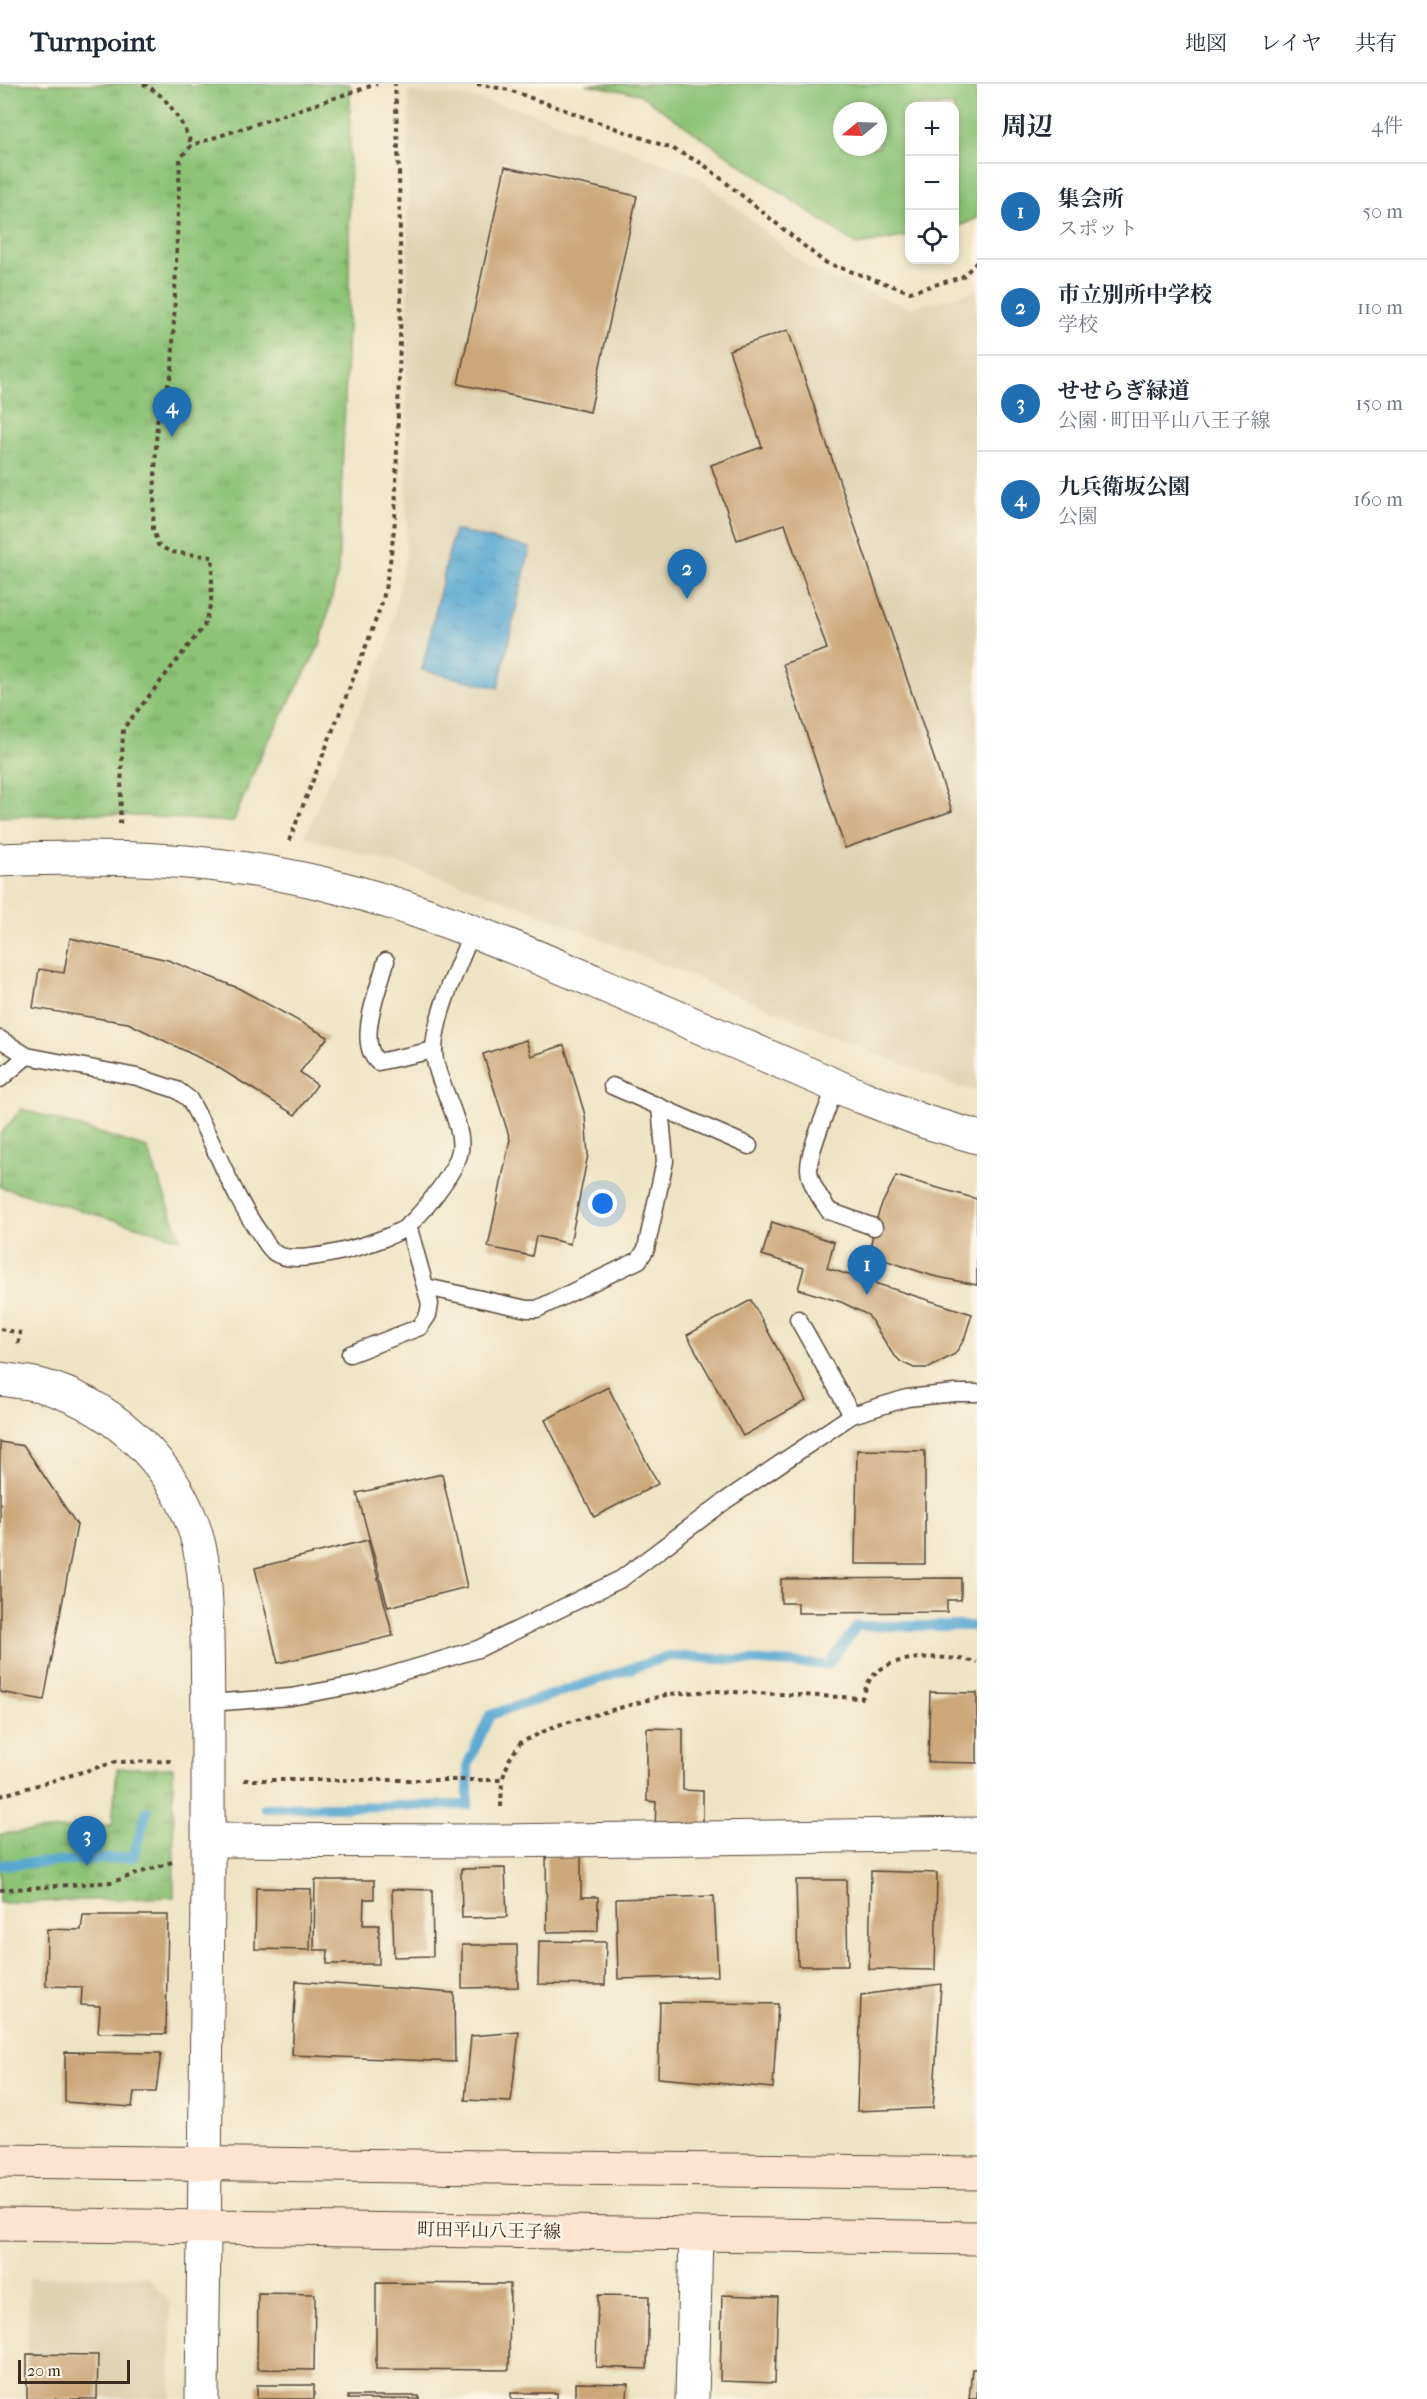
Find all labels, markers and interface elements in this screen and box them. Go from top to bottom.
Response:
text: Turnpoint [30,25,156,58]
text: 地図 [1185,31,1227,55]
text: レイヤ [1260,31,1322,55]
text: 共有 [1355,31,1397,55]
north arrow [833,102,887,156]
map controls [905,102,959,264]
button: + [905,102,959,156]
text: 周辺 [1001,111,1053,142]
text: 4件 [1371,114,1403,137]
button: − [905,156,959,210]
text: 集会所 [1058,186,1124,212]
text: 1 [1017,200,1024,223]
text: 50 m [1362,200,1403,223]
button: locate [905,210,959,264]
text: スポット [1058,217,1138,240]
text: 市立別所中学校 [1058,282,1212,308]
text: 2 [1015,296,1026,319]
text: 110 m [1357,296,1403,319]
text: 学校 [1058,313,1098,336]
text: せせらぎ緑道 [1058,378,1190,404]
pin: 4 [152,388,192,437]
text: 3 [1016,392,1025,415]
text: 150 m [1355,392,1403,415]
text: 公園 · 町田平山八王子線 [1058,409,1271,432]
text: 九兵衛坂公園 [1058,474,1190,500]
text: 4 [1015,488,1026,511]
text: 160 m [1353,488,1403,511]
text: 公園 [1058,505,1098,528]
pin: 2 [668,550,706,599]
your location [588,1189,617,1218]
pin: 1 [848,1246,886,1295]
pin: 3 [68,1816,106,1866]
street label: 町田平山八王子線 [417,2219,561,2243]
scale bar [18,2357,130,2384]
text: 20 m [27,2361,61,2380]

